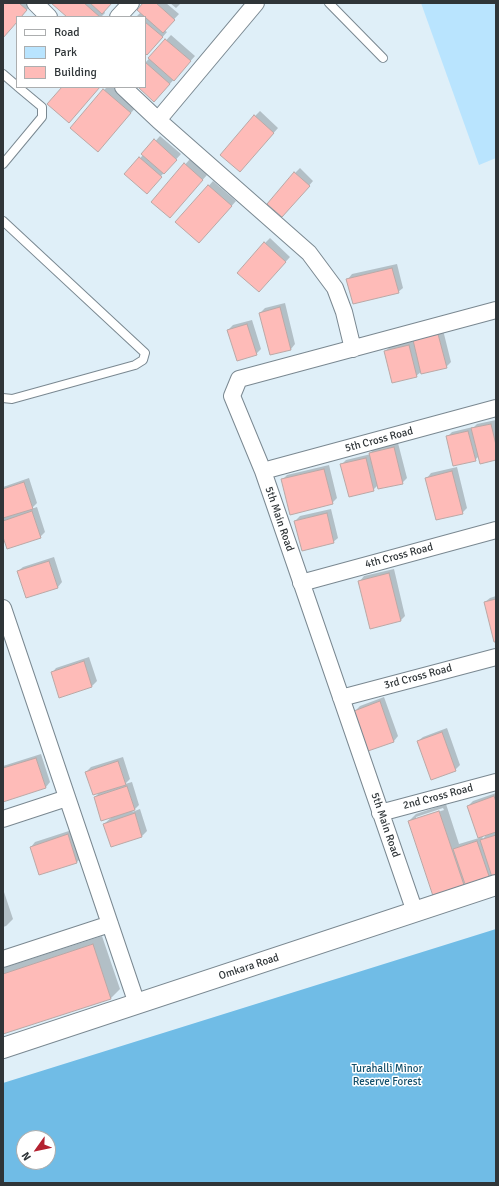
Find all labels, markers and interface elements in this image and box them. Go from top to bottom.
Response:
legend [16,16,146,88]
text: Road [54,25,80,40]
text: Park [54,45,77,60]
text: Building [54,65,97,80]
street label: 5th Cross Road [343,425,415,455]
street label: 5th Main Road [262,485,296,553]
street label: 4th Cross Road [363,541,435,571]
street label: 3rd Cross Road [383,662,453,692]
street label: 2nd Cross Road [402,781,474,813]
street label: 5th Main Road [368,791,402,859]
street label: Omkara Road [217,951,281,983]
park label: Turahalli Minor Reserve Forest [352,1062,422,1088]
north arrow [16,1130,56,1170]
text: N [19,1150,34,1163]

